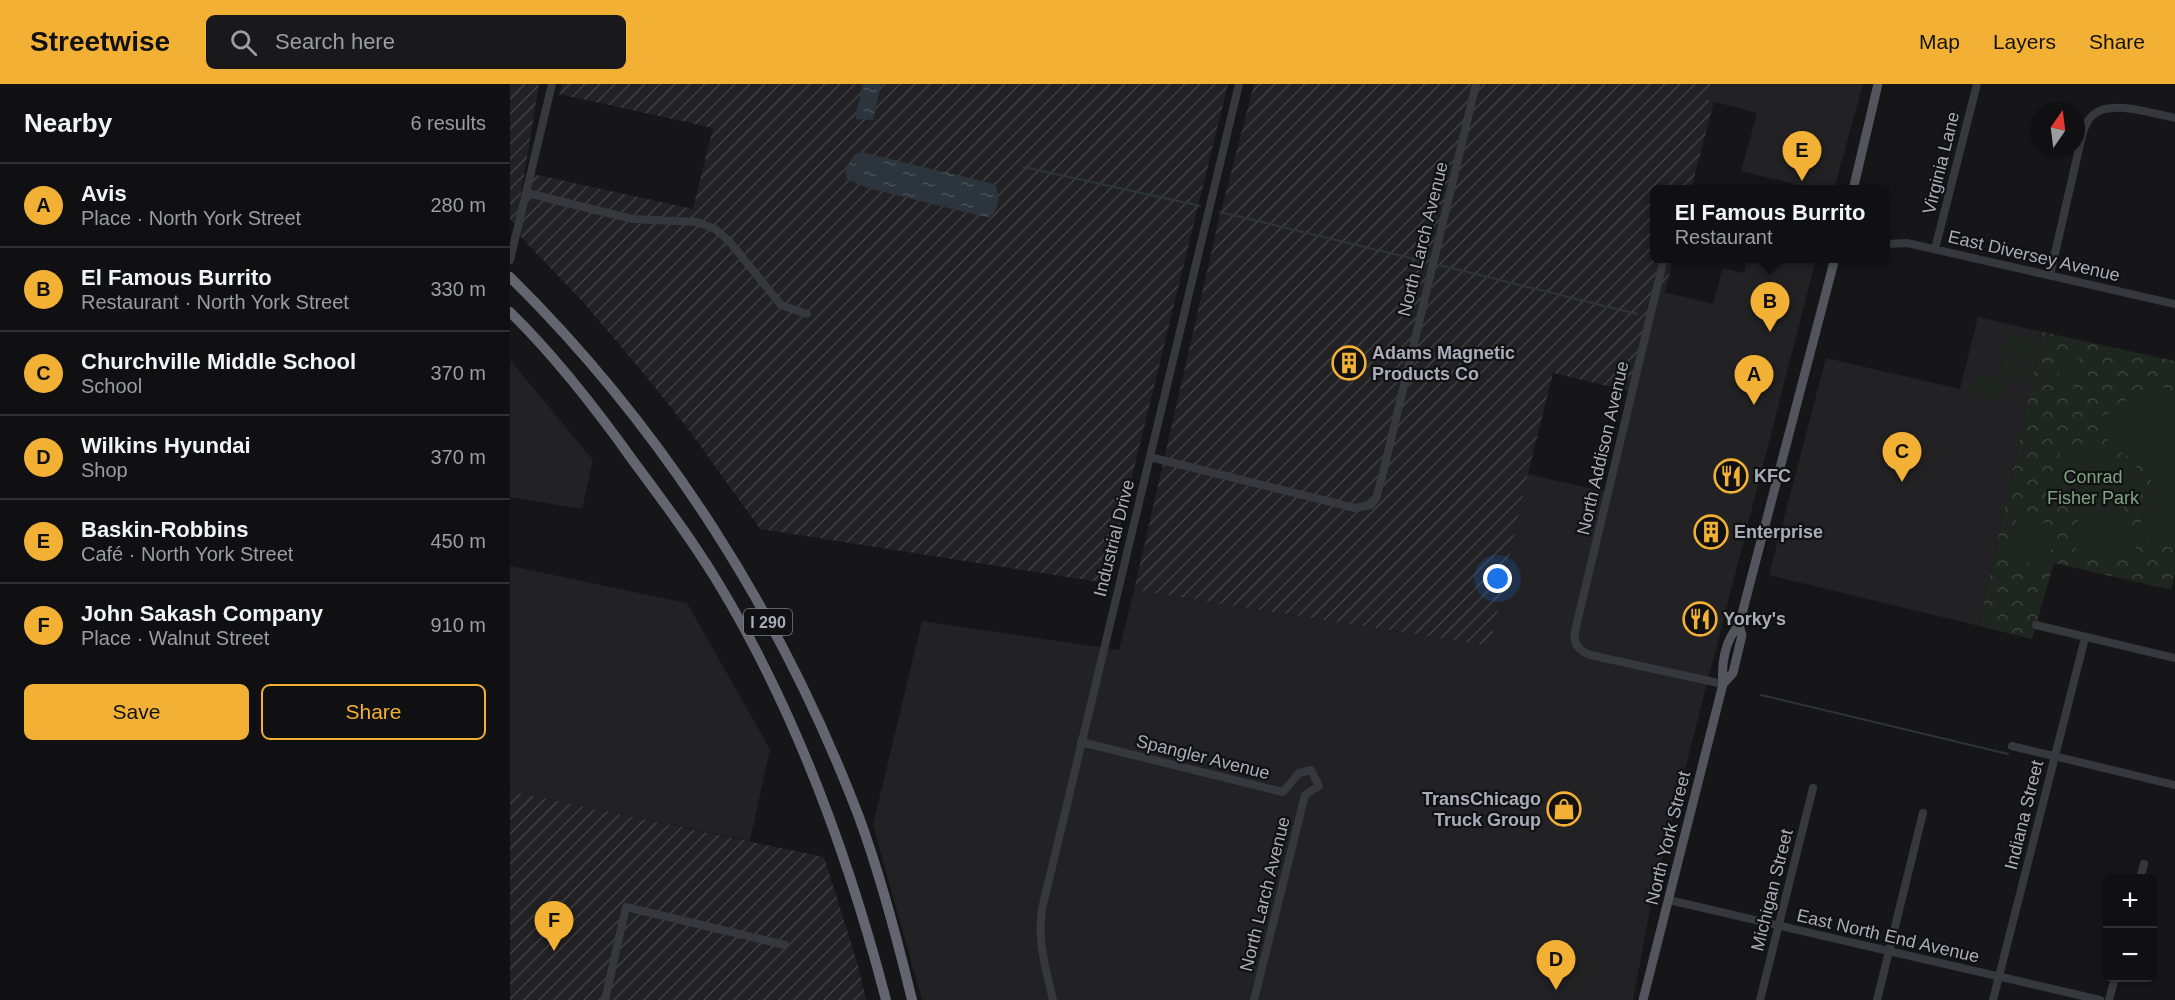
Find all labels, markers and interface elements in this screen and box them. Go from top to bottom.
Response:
search box [206,15,626,69]
text: Streetwise [30,26,170,57]
icon: search [227,26,260,59]
text: Search here [275,29,395,54]
text: Map [1919,30,1960,53]
text: Layers [1993,30,2056,53]
text: Share [2089,30,2145,53]
north arrow [2031,102,2085,156]
text: Nearby [24,108,112,138]
street label: Virginia Lane [1919,110,1963,216]
text: 6 results [410,112,486,134]
pin: E [1782,132,1822,181]
street label: North Larch Avenue [1394,160,1452,318]
text: Avis [81,181,127,206]
popup [1650,185,1890,263]
text: A [36,194,51,216]
text: 280 m [430,194,486,216]
text: El Famous Burrito [1675,200,1865,225]
text: Place · North York Street [81,207,301,229]
text: Restaurant [1675,226,1773,248]
street label: East Diversey Avenue [1946,226,2122,286]
text: El Famous Burrito [81,265,272,290]
text: B [36,278,51,300]
text: 330 m [430,278,486,300]
pin: B [1750,282,1790,332]
text: Restaurant · North York Street [81,291,349,313]
place label: Adams Magnetic Products Co [1372,343,1515,384]
building icon: Adams Magnetic Products Co [1331,345,1367,381]
text: Churchville Middle School [81,349,356,374]
pin: A [1734,356,1774,405]
street label: North Addison Avenue [1573,359,1633,537]
text: C [36,362,51,384]
text: 370 m [430,362,486,384]
text: School [81,375,142,397]
pin: C [1882,432,1922,482]
text: Wilkins Hyundai [81,433,251,458]
text: D [36,446,51,468]
text: 370 m [430,446,486,468]
restaurant icon: KFC [1713,458,1749,494]
text: Shop [81,459,128,481]
place label: KFC [1754,466,1791,486]
park label: Conrad Fisher Park [2047,467,2140,508]
street label: Industrial Drive [1090,477,1138,599]
building icon: Enterprise [1693,514,1729,550]
text: Baskin-Robbins [81,517,248,542]
place label: Enterprise [1734,522,1823,542]
text: E [37,530,50,552]
text: 450 m [430,530,486,552]
text: Café · North York Street [81,543,293,565]
your location [1483,564,1512,593]
text: John Sakash Company [81,601,323,626]
restaurant icon: Yorky's [1682,601,1718,637]
road number: I 290 [744,609,792,635]
place label: Yorky's [1723,609,1786,629]
text: F [37,614,50,636]
text: 910 m [430,614,486,636]
text: Place · Walnut Street [81,627,269,649]
button: Save [24,684,249,740]
button: Share [261,684,486,740]
street label: Spangler Avenue [1134,731,1272,783]
street label: Indiana Street [2001,758,2047,872]
street label: North York Street [1642,769,1694,907]
place label: TransChicago Truck Group [1422,789,1541,830]
shop icon: TransChicago Truck Group [1546,791,1582,827]
street label: North Larch Avenue [1236,815,1294,973]
street label: Michigan Street [1747,827,1797,953]
map controls [2103,874,2157,982]
button: + [2103,874,2157,928]
pin: F [534,902,573,951]
street label: East North End Avenue [1795,905,1981,967]
button: − [2103,928,2157,982]
pin: D [1536,940,1576,990]

